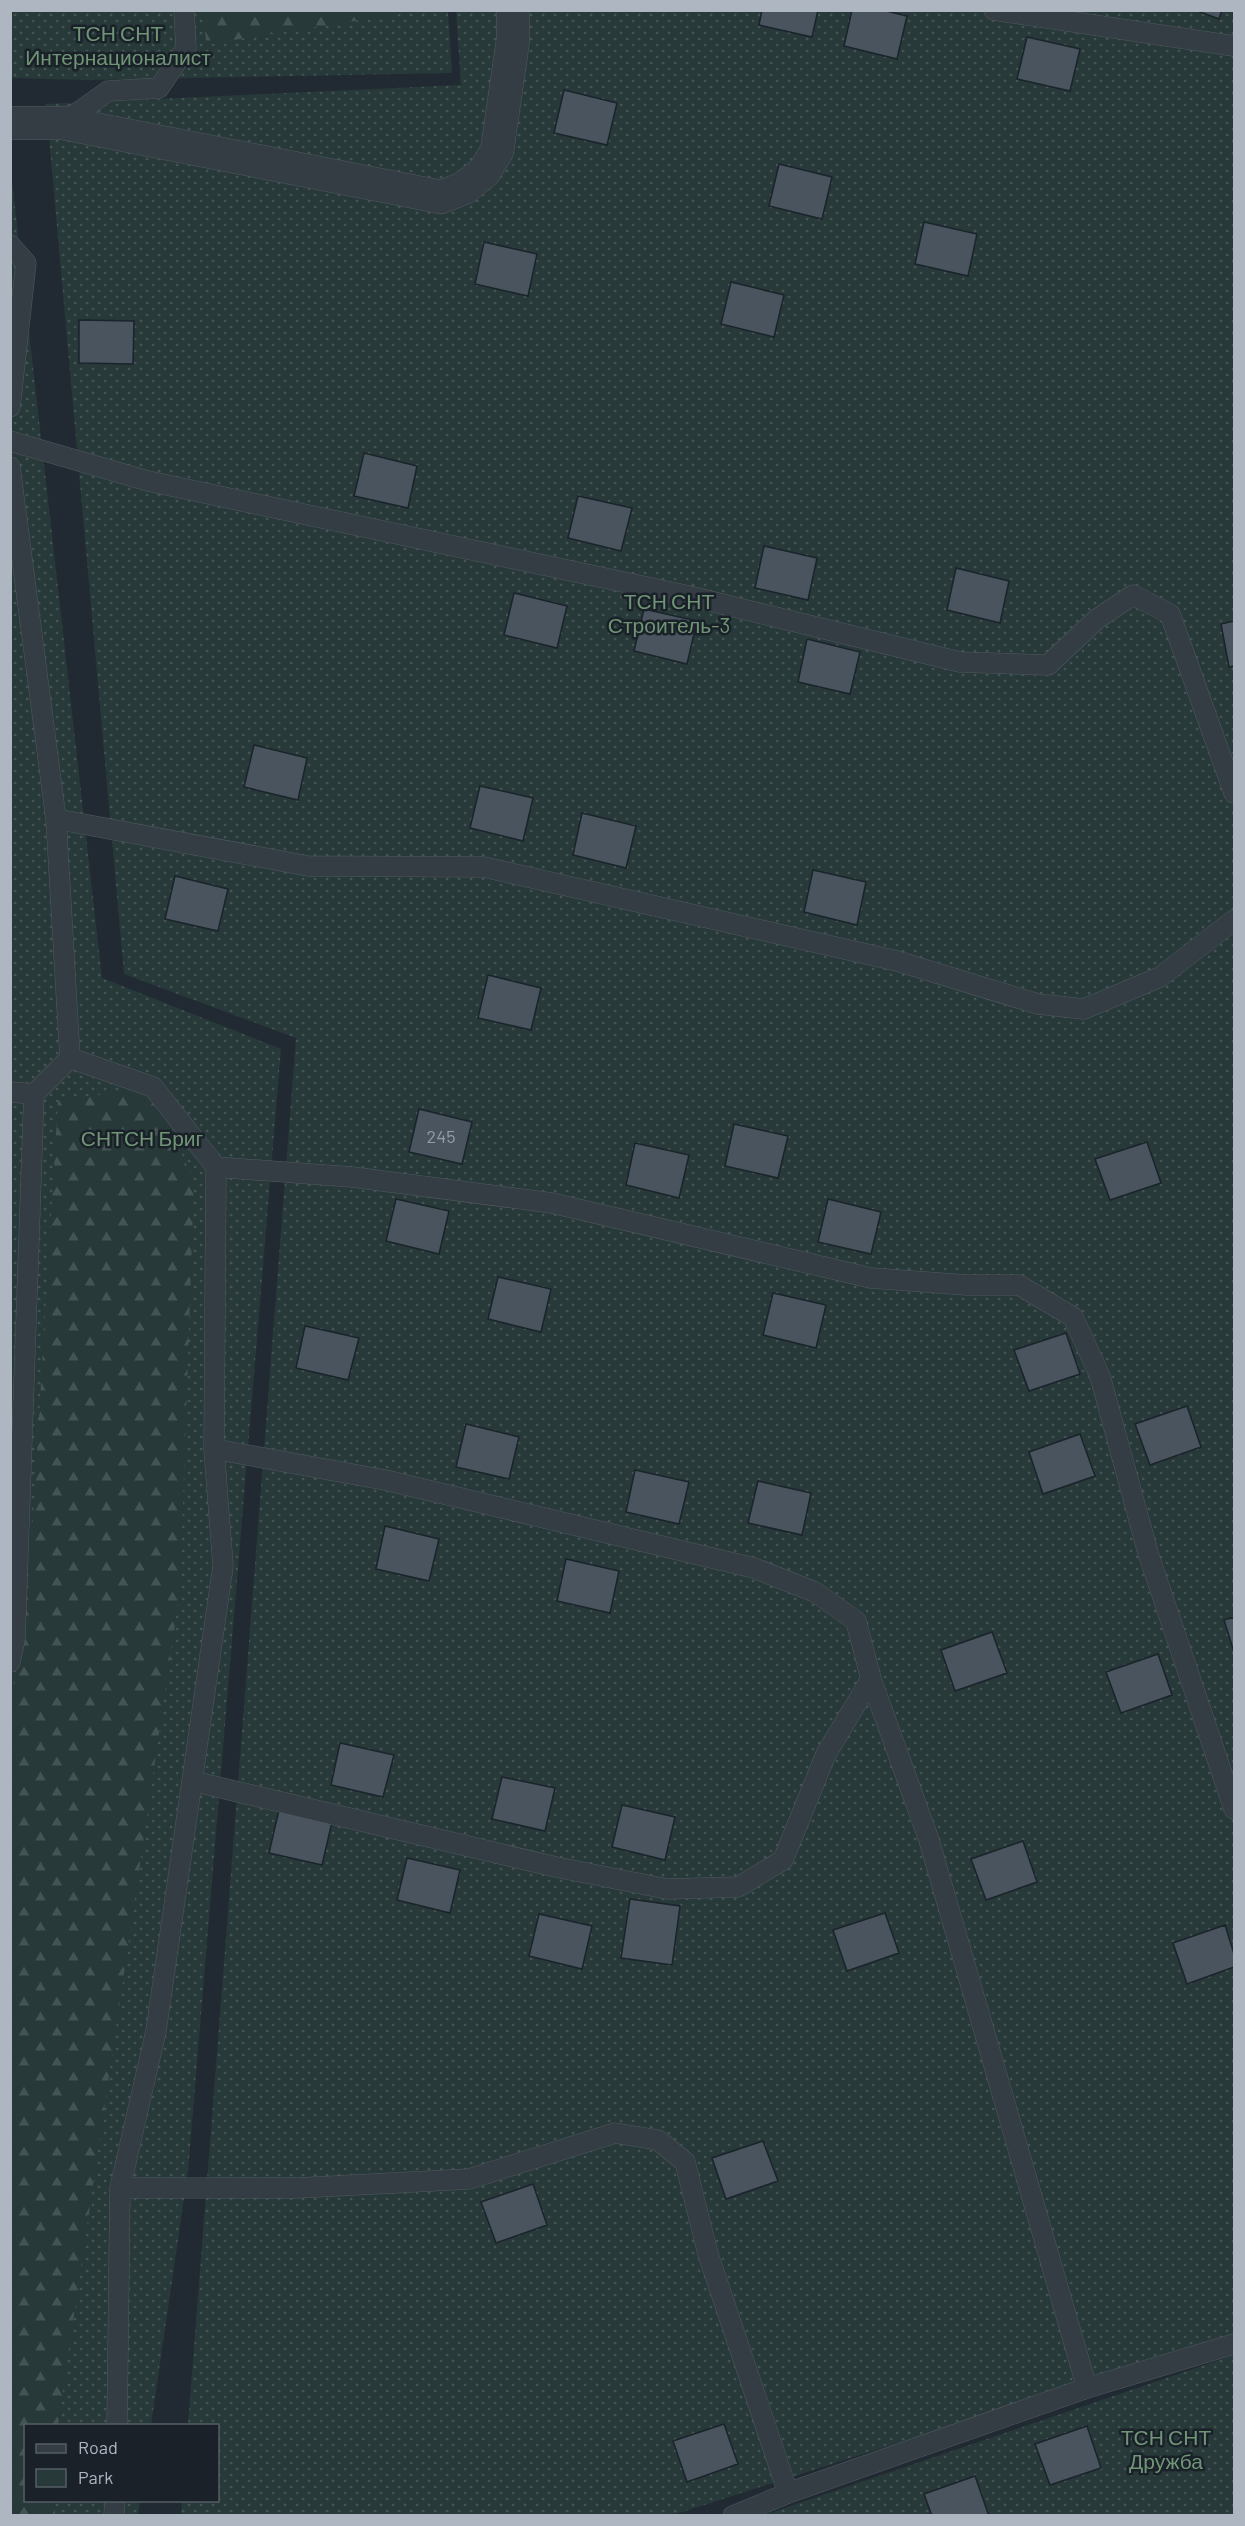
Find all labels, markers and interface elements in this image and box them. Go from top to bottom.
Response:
park label: ТСН СНТ Интернационалист [25,20,211,69]
park label: ТСН СНТ Строитель-3 [608,588,730,637]
park label: СНТСН Бриг [81,1125,204,1150]
house number: 245 [427,1125,455,1147]
legend [24,2424,219,2502]
park label: ТСН СНТ Дружба [1121,2424,1211,2473]
text: Road [78,2436,118,2458]
text: Park [78,2466,113,2488]

